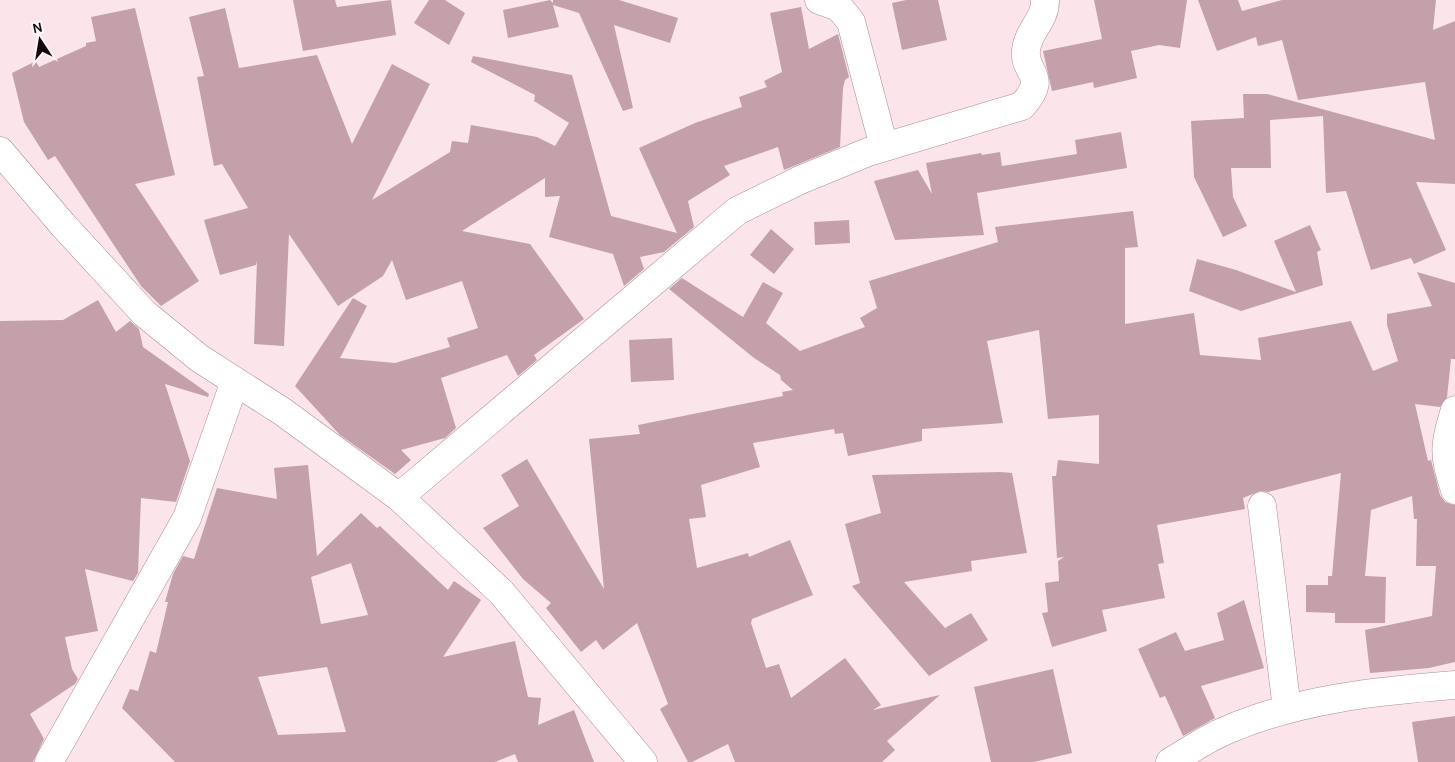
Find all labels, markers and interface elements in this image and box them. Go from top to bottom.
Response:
north arrow [15,15,65,65]
text: N [31,18,44,37]

